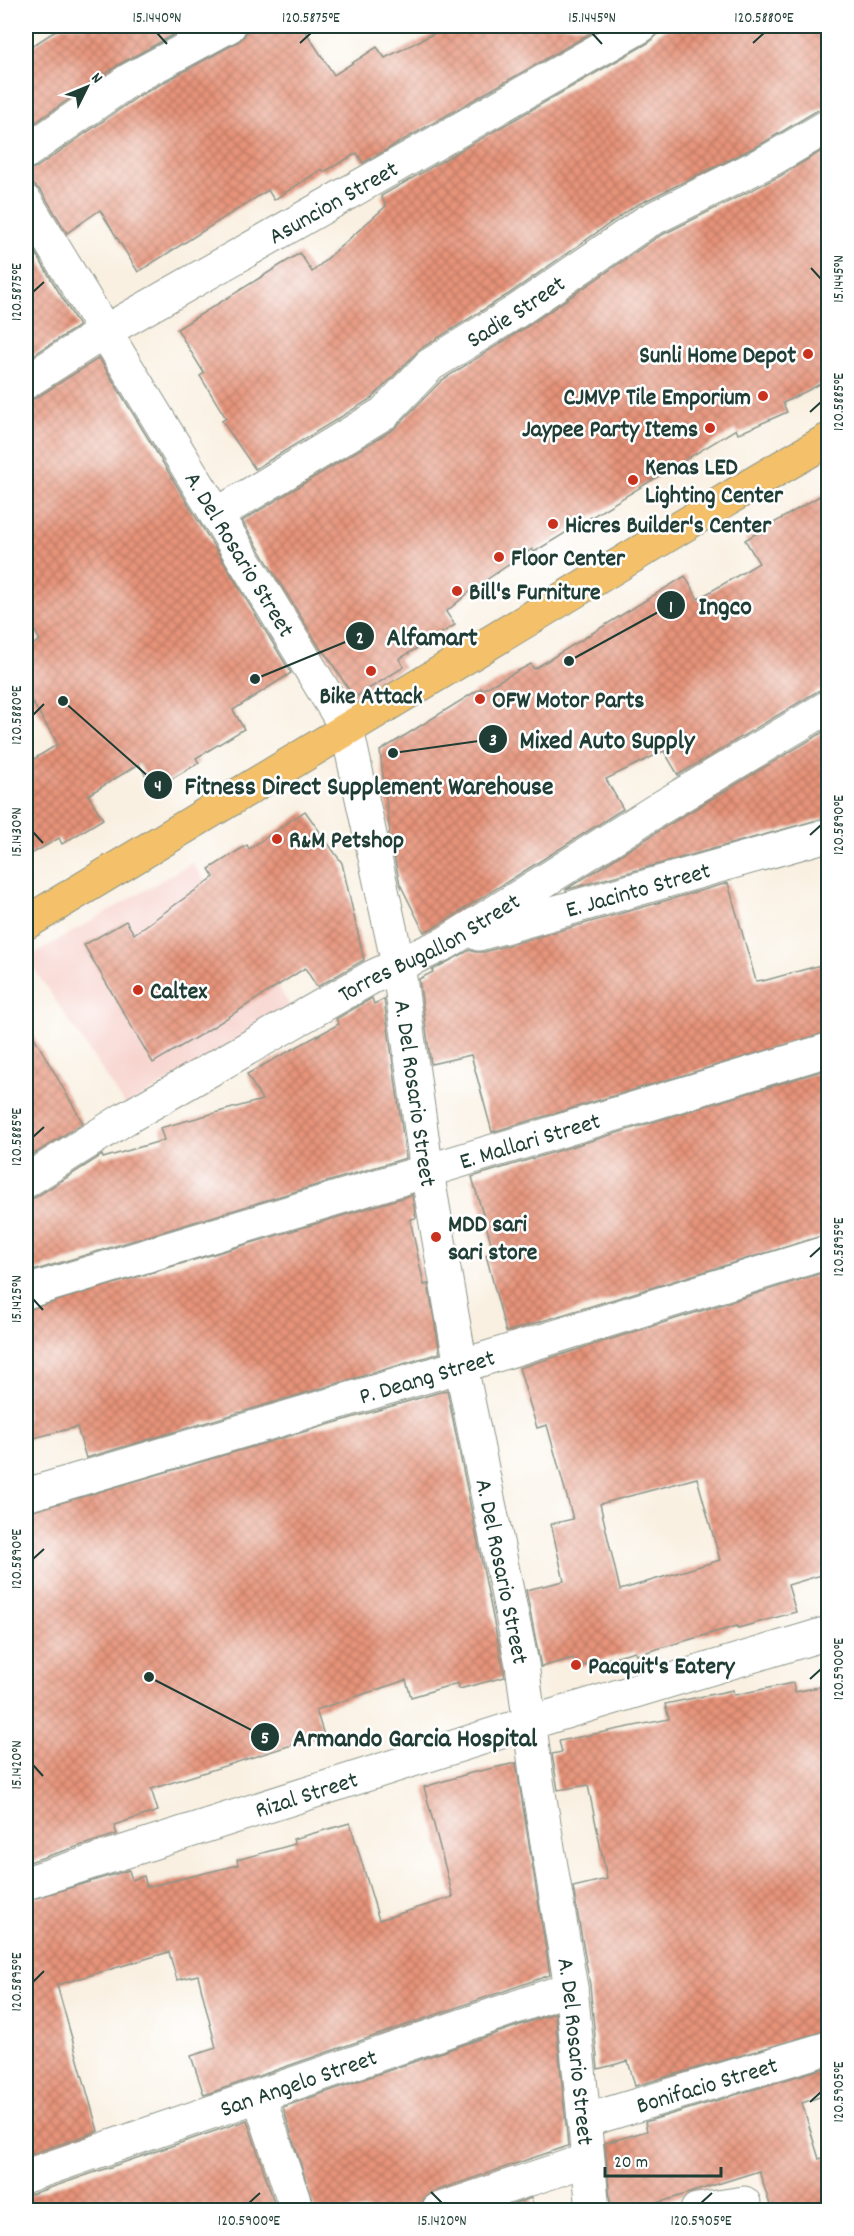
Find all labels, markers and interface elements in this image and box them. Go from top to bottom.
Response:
text: 15.1440°N [133,8,181,30]
text: 120.5875°E [282,8,340,30]
text: 15.1445°N [568,8,616,30]
text: 120.5880°E [734,8,794,30]
north arrow [57,57,117,117]
text: N [85,68,107,89]
street label: Asuncion Street [263,154,406,255]
text: 15.1445°N [829,255,851,303]
text: 120.5875°E [7,263,29,321]
street label: Sadie Street [461,268,573,358]
place label: Sunli Home Depot [639,340,796,374]
marker: Sunli Home Depot [801,347,815,361]
text: 120.5885°E [829,373,851,431]
place label: CJMVP Tile Emporium [563,382,751,416]
marker: CJMVP Tile Emporium [756,389,770,403]
place label: Jaypee Party Items [522,414,698,448]
marker: Jaypee Party Items [703,421,717,435]
place label: Kenas LED Lighting Center [645,452,784,514]
street label: A. Del Rosario Street [174,466,301,645]
marker: Kenas LED Lighting Center [626,473,640,487]
place label: Hicres Builder's Center [565,510,772,544]
marker: Hicres Builder's Center [546,517,560,531]
place label: Floor Center [511,543,626,577]
marker: Floor Center [492,550,506,564]
place label: Bill's Furniture [469,577,601,611]
callout: Ingco [656,583,763,627]
marker: Bill's Furniture [450,584,464,598]
text: Ingco [698,590,752,627]
text: 1 [669,596,673,621]
callout: Alfamart [345,614,490,658]
text: Alfamart [386,621,478,658]
text: 2 [356,627,364,652]
marker: Bike Attack [364,664,378,678]
place label: Bike Attack [319,681,423,715]
text: 120.5880°E [7,685,29,745]
place label: OFW Motor Parts [492,685,644,719]
marker: OFW Motor Parts [473,692,487,706]
callout: Mixed Auto Supply [478,717,707,761]
text: Mixed Auto Supply [519,724,696,761]
text: 3 [489,729,497,754]
callout: Fitness Direct Supplement Warehouse [143,763,566,807]
text: Fitness Direct Supplement Warehouse [185,770,553,807]
text: 4 [154,775,162,800]
text: 120.5890°E [829,795,851,855]
text: 15.1430°N [7,807,29,857]
place label: R&M Petshop [289,825,404,859]
marker: R&M Petshop [270,832,284,846]
street label: E. Jacinto Street [562,855,715,929]
street label: Torres Bugallon Street [333,886,528,1013]
place label: Caltex [150,976,207,1010]
marker: Caltex [131,983,145,997]
street label: A. Del Rosario Street [383,998,443,1190]
street label: E. Mallari Street [456,1106,605,1180]
text: 120.5885°E [7,1108,29,1166]
place label: MDD sari sari store [448,1209,538,1271]
text: 120.5895°E [829,1217,851,1276]
marker: MDD sari sari store [429,1230,443,1244]
text: 15.1425°N [7,1275,29,1323]
street label: P. Deang Street [356,1342,500,1415]
street label: A. Del Rosario Street [465,1476,536,1668]
text: 120.5890°E [7,1529,29,1589]
text: 120.5900°E [829,1638,851,1700]
place label: Pacquit's Eatery [588,1651,736,1685]
marker: Pacquit's Eatery [569,1658,583,1672]
callout: Armando Garcia Hospital [250,1715,549,1759]
text: Armando Garcia Hospital [293,1722,538,1759]
text: 5 [261,1727,269,1752]
text: 15.1420°N [7,1740,29,1790]
street label: Rizal Street [251,1764,363,1829]
text: 120.5895°E [7,1952,29,2011]
street label: A. Del Rosario Street [546,1956,601,2147]
street label: San Angelo Street [216,2042,382,2128]
street label: Bonifacio Street [633,2050,782,2124]
text: 120.5905°E [829,2061,851,2123]
scale bar [605,2140,720,2178]
text: 20 m [614,2151,648,2176]
text: 120.5900°E [218,2211,280,2233]
text: 15.1420°N [417,2211,467,2233]
text: 120.5905°E [670,2211,732,2233]

